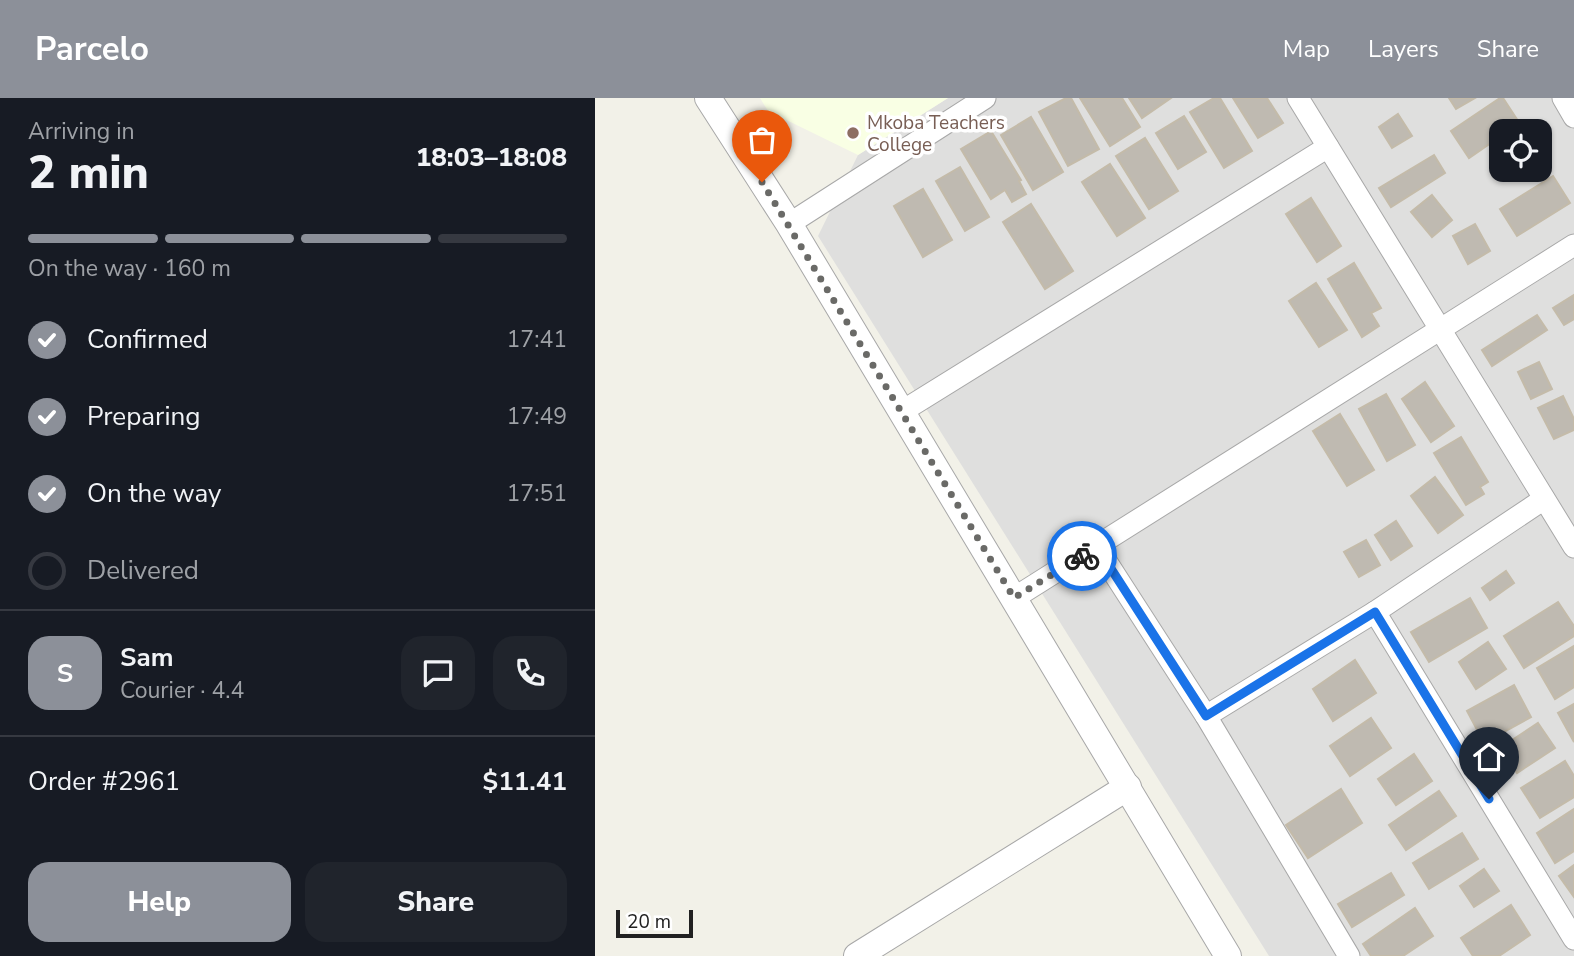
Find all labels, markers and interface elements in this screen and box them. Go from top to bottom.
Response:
text: Parcelo [35,27,149,72]
text: Map [1283,33,1330,65]
text: Layers [1368,33,1439,65]
text: Share [1477,33,1539,65]
pin [732,110,792,182]
place label: Mkoba Teachers College [867,110,1005,158]
text: Arriving in [28,116,135,147]
map controls [1489,119,1552,182]
button: locate [1489,119,1552,182]
icon: bag [743,121,781,159]
marker: Mkoba Teachers College [845,125,861,141]
text: 18:03–18:08 [416,140,567,175]
text: 2 min [28,141,149,204]
text: On the way · 160 m [28,253,231,284]
icon: check [28,321,66,359]
text: Confirmed [87,322,208,357]
text: 17:41 [507,324,567,355]
icon: check [28,398,66,436]
text: Preparing [87,399,200,434]
text: 17:49 [507,401,567,432]
icon: check [28,475,66,513]
text: On the way [87,476,221,511]
text: 17:51 [507,478,567,509]
courier [1047,521,1117,591]
icon: bike [1063,537,1101,575]
text: Delivered [87,553,199,588]
button: chat [401,636,475,710]
button: phone [493,636,567,710]
text: Sam [120,640,173,675]
text: S [57,656,73,691]
text: Courier · 4.4 [120,675,244,706]
pin [1459,727,1519,799]
icon: home [1470,738,1508,776]
text: Order #2961 [28,764,180,799]
text: $11.41 [483,764,567,799]
button: Help [28,862,291,942]
button: Share [305,862,567,942]
scale bar [616,907,693,939]
text: 20 m [627,909,671,935]

